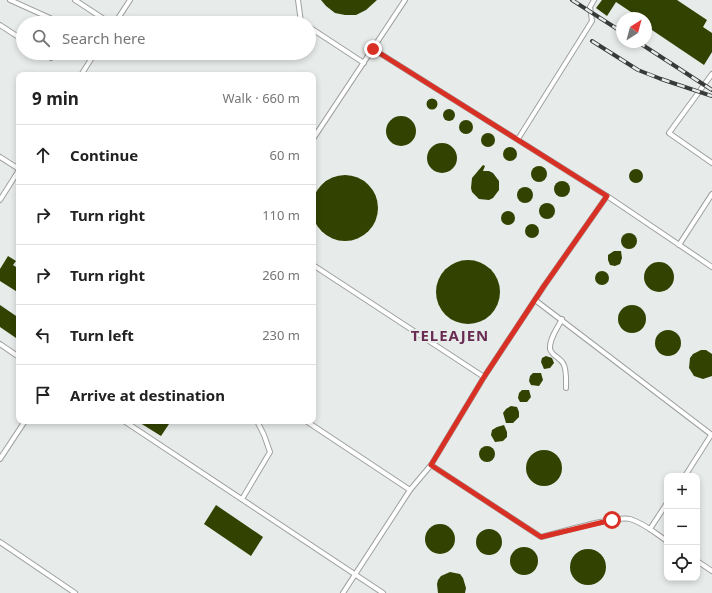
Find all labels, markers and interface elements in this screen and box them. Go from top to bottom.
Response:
north arrow [616,12,652,48]
search box [16,16,316,60]
icon: search [30,27,52,49]
text: Search here [62,28,145,48]
route end [364,40,382,58]
text: 9 min [32,87,79,110]
text: Walk · 660 m [222,89,300,107]
icon: ahead [32,144,54,166]
text: Continue [70,145,138,165]
text: 60 m [270,146,300,164]
icon: right [32,204,54,226]
text: Turn right [70,205,145,225]
text: 110 m [262,206,300,224]
icon: right [32,264,54,286]
text: Turn right [70,265,145,285]
text: 260 m [262,266,300,284]
icon: left [32,324,54,346]
text: Turn left [70,325,134,345]
district label: TELEAJEN [411,325,489,345]
text: 230 m [262,326,300,344]
icon: arrive [32,384,54,406]
text: Arrive at destination [70,385,225,405]
map controls [664,473,700,581]
button: + [664,473,700,509]
button: − [664,509,700,545]
route start [603,511,621,529]
button: locate [664,545,700,581]

